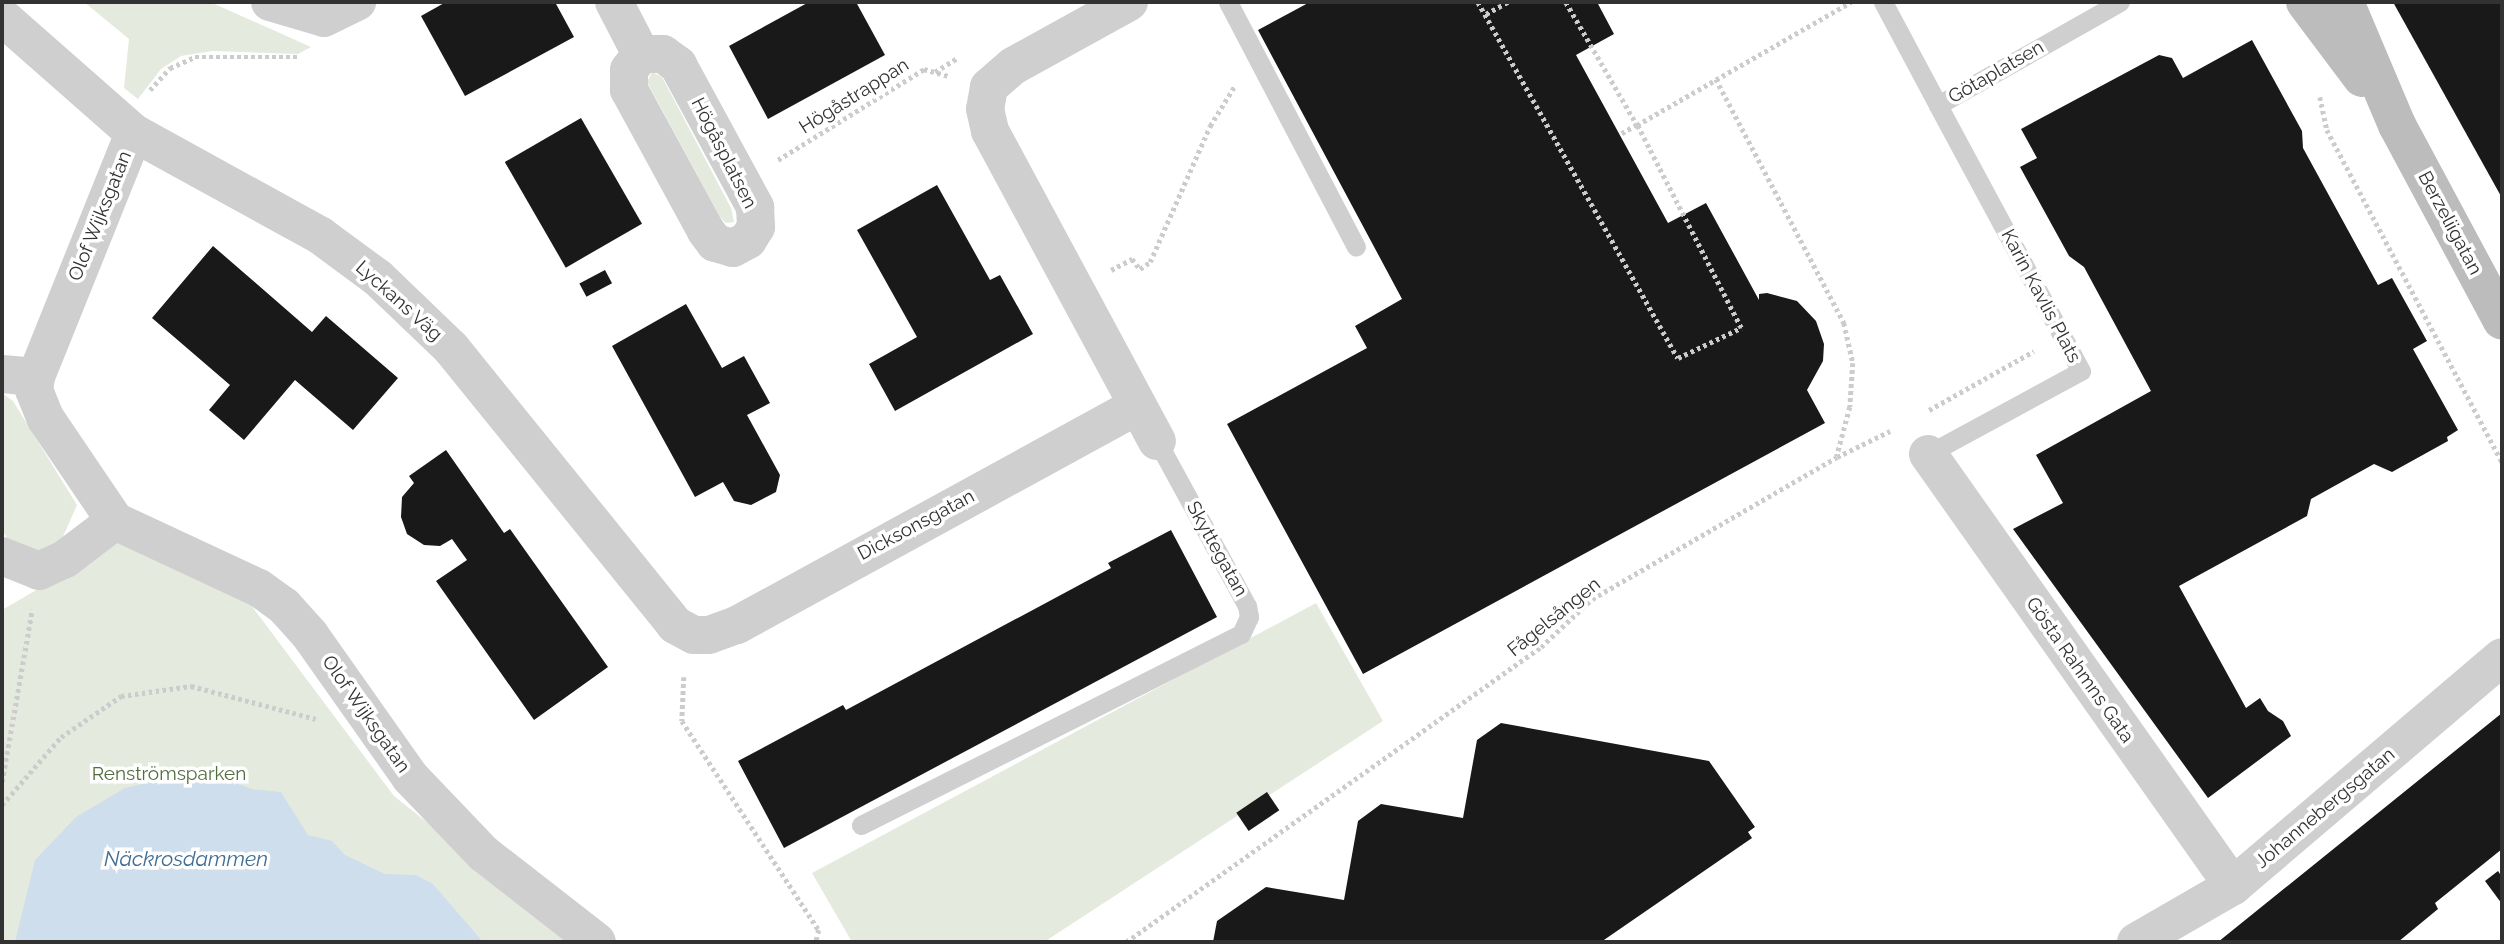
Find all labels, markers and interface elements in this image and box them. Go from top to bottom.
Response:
street label: Götaplatsen [1944,36,2048,108]
street label: Högåstrappan [795,53,913,139]
street label: Högåsplatsen [686,94,762,212]
street label: Olof Wijksgatan [63,147,137,285]
street label: Berzeliigatan [2413,167,2487,279]
street label: Karin Kavlis Plats [1996,225,2086,367]
street label: Lyckans Väg [351,256,447,346]
street label: Dicksonsgatan [854,485,978,565]
street label: Skyttegatan [1181,497,1253,601]
street label: Fågelsången [1503,573,1605,661]
street label: Gösta Rahmns Gata [2021,593,2139,747]
street label: Olof Wijksgatan [317,651,415,777]
street label: Johannebergsgatan [2251,743,2399,873]
park label: Renströmsparken [92,763,246,785]
water label: Näckrosdammen [104,846,268,872]

